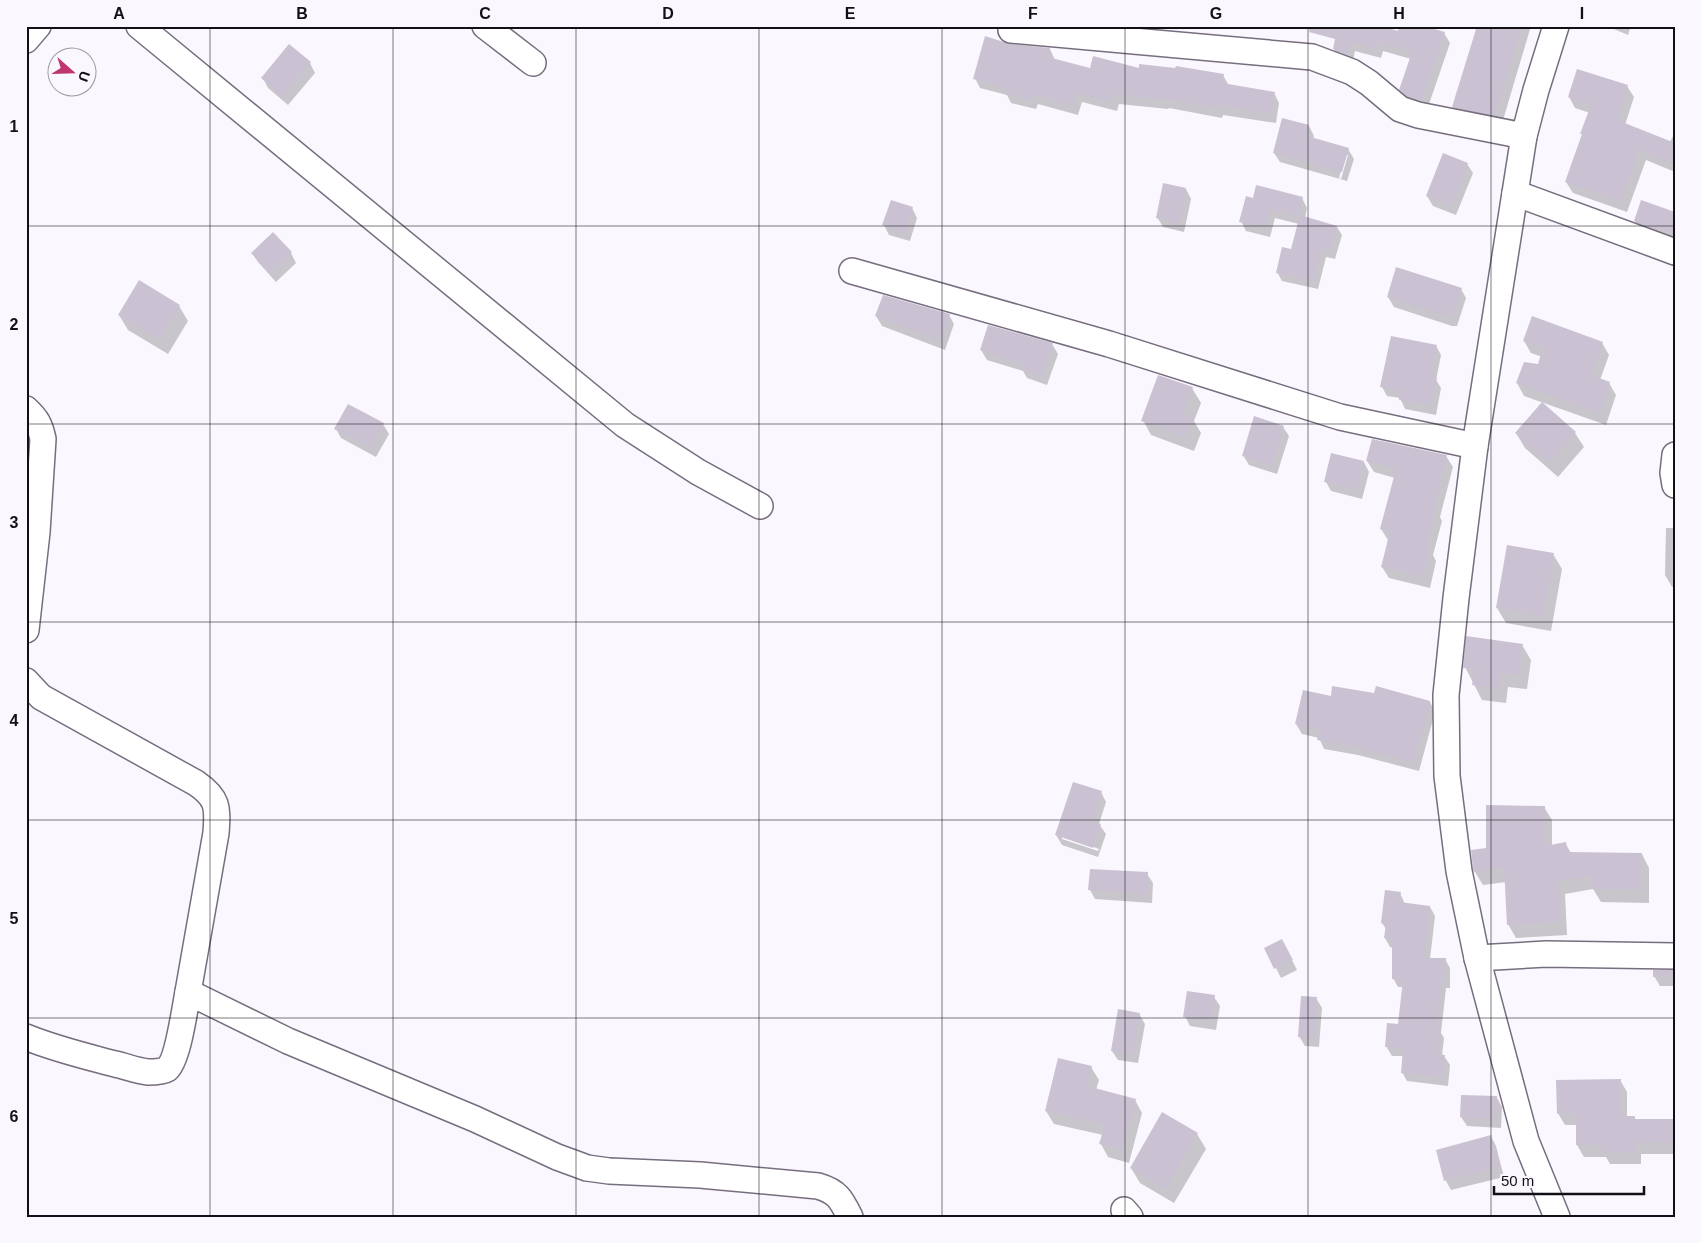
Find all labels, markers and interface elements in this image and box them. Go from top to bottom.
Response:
text: A [113,5,125,22]
text: B [296,5,308,22]
text: C [479,5,491,22]
text: D [662,5,674,22]
text: E [845,5,856,22]
text: F [1028,5,1038,22]
text: G [1210,5,1222,22]
text: H [1393,5,1405,22]
text: I [1580,5,1584,22]
north arrow [48,48,98,98]
text: U [75,69,93,84]
text: 1 [10,118,19,135]
text: 2 [10,316,19,333]
text: 3 [10,514,19,531]
text: 4 [10,712,19,729]
text: 5 [10,910,19,927]
text: 6 [10,1108,19,1125]
scale bar [1494,1163,1644,1195]
text: 50 m [1501,1172,1534,1189]

